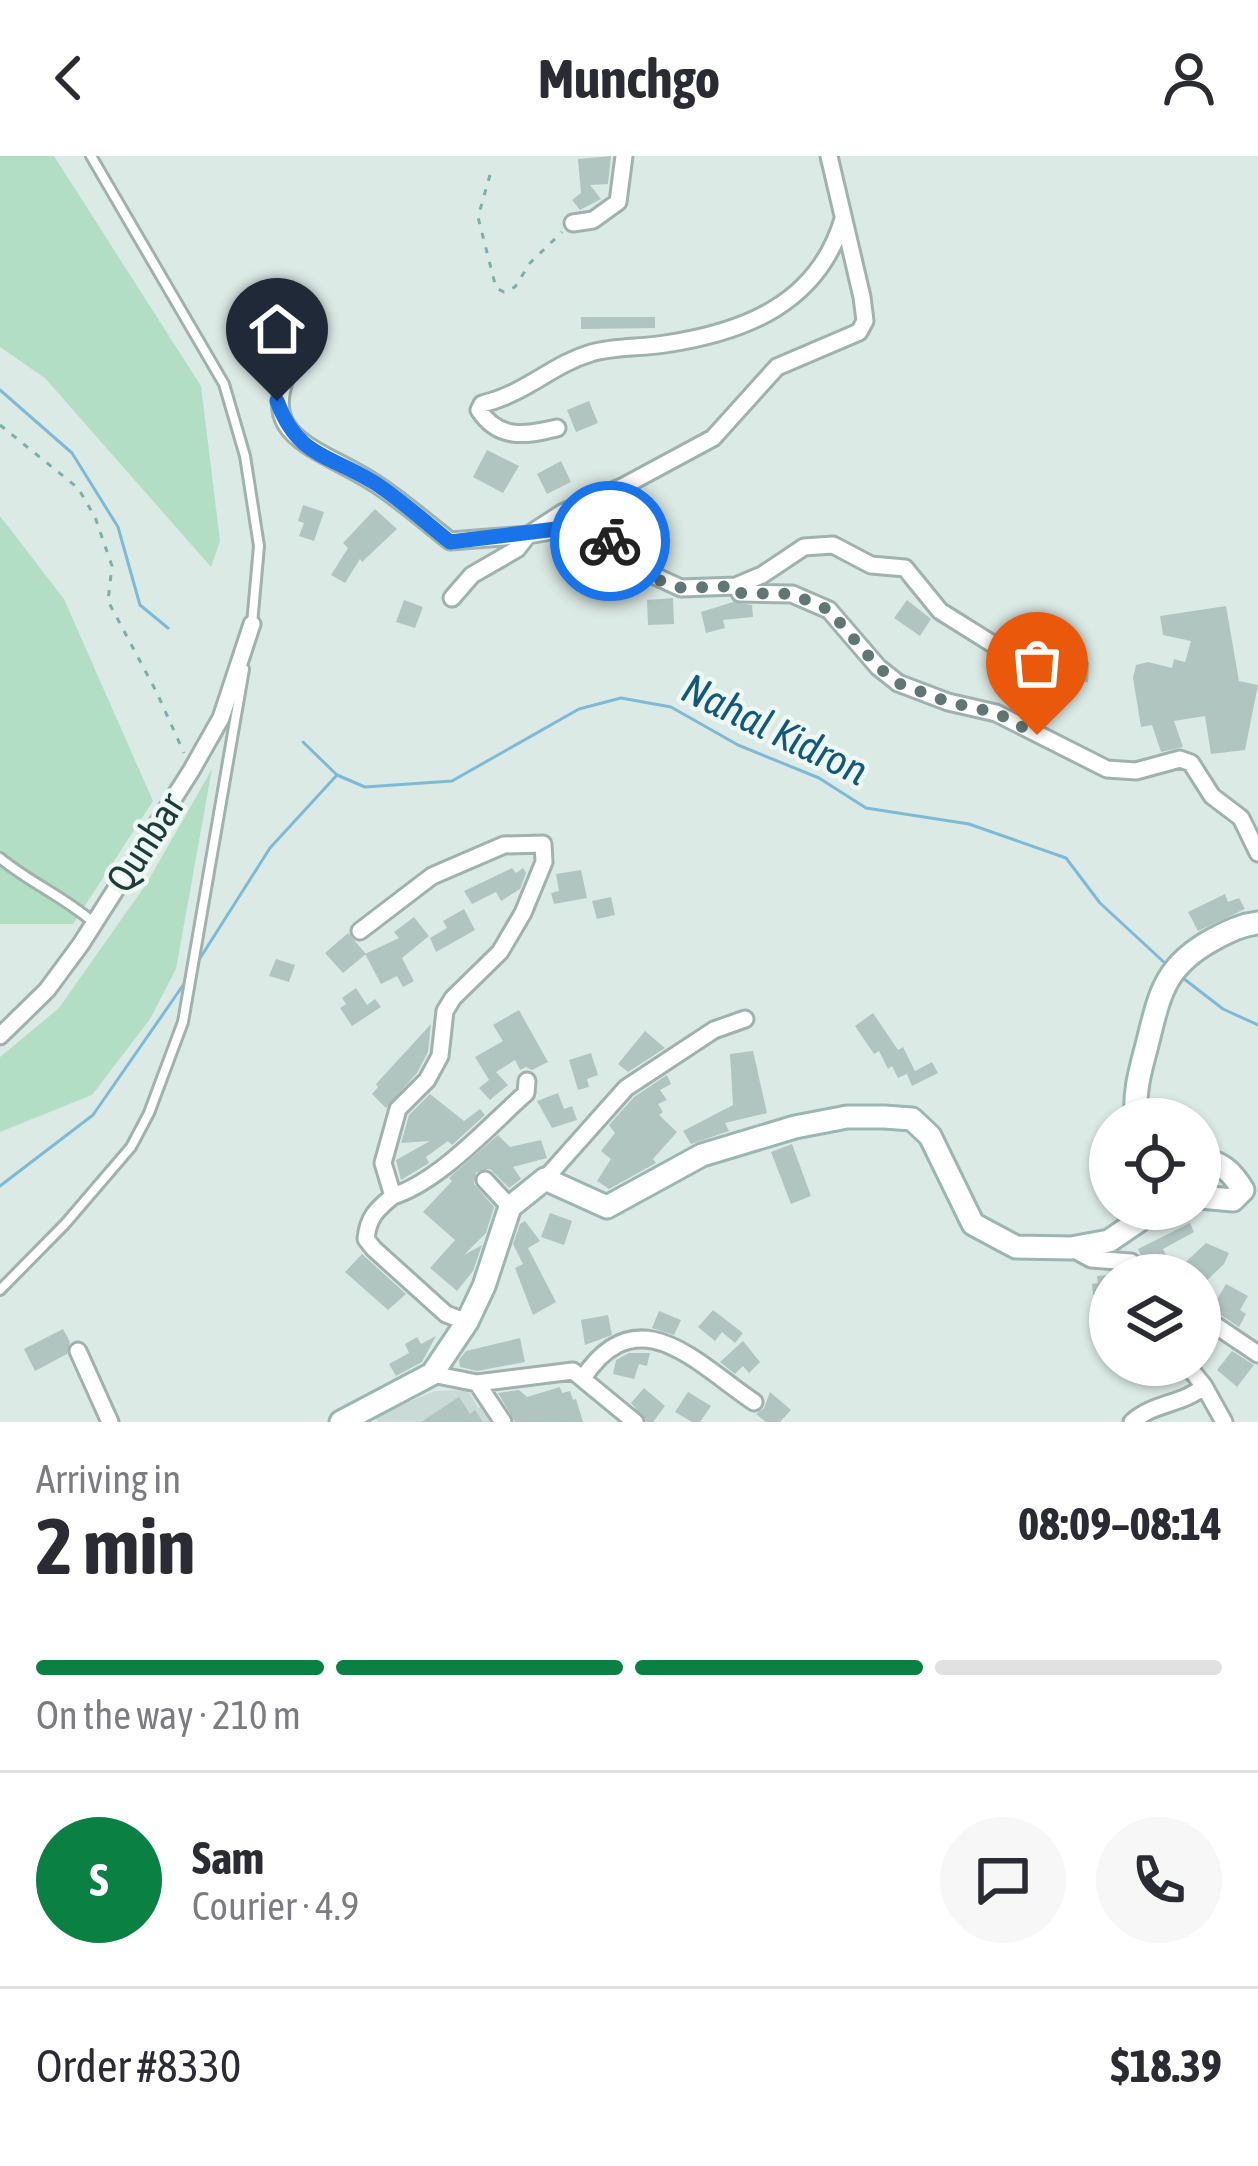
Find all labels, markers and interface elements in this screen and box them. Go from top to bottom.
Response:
icon: back [36,45,102,111]
icon: person [1156,45,1222,111]
text: Munchgo [538,48,720,109]
pin [226,278,328,401]
icon: home [244,296,310,362]
courier [550,481,670,601]
icon: bike [577,508,643,574]
pin [986,612,1088,735]
icon: bag [1004,630,1070,696]
water label: Nahal Kidron [674,664,876,794]
street label: Qunbar [97,784,193,900]
map controls [1089,1098,1221,1386]
button: locate [1089,1098,1221,1230]
button: layers [1089,1254,1221,1386]
text: Arriving in [36,1457,181,1501]
text: 08:09–08:14 [1018,1498,1222,1550]
text: 2 min [36,1501,195,1591]
text: On the way · 210 m [36,1693,301,1737]
button: chat [940,1817,1066,1943]
button: phone [1096,1817,1222,1943]
text: Sam [192,1832,264,1884]
text: S [90,1854,108,1906]
text: Courier · 4.9 [192,1884,359,1928]
text: Order #8330 [36,2040,241,2092]
text: $18.39 [1110,2040,1222,2092]

